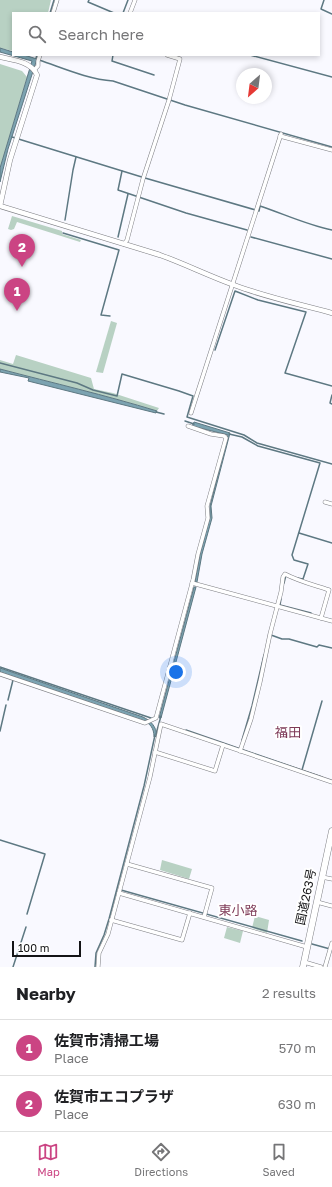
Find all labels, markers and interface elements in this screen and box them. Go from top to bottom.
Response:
search box [12,12,320,56]
icon: search [26,23,48,45]
text: Search here [58,25,144,43]
north arrow [236,68,272,104]
pin: 2 [9,234,35,267]
pin: 1 [4,278,30,311]
your location [166,662,186,682]
district label: 福田 [275,724,301,740]
street label: 国道263号 [292,867,319,926]
district label: 東小路 [218,902,258,918]
scale bar [12,939,81,958]
text: 100 m [18,941,49,954]
text: Nearby [16,983,76,1004]
text: 2 results [262,985,316,1001]
text: 佐賀市清掃工場 [54,1031,159,1049]
text: 1 [26,1040,32,1056]
text: 570 m [279,1040,316,1056]
text: Place [54,1050,89,1066]
text: 佐賀市エコプラザ [54,1087,174,1105]
text: 2 [25,1096,33,1112]
text: 630 m [278,1096,316,1112]
text: Place [54,1106,89,1122]
tab: Map [37,1141,60,1178]
tab: Directions [134,1141,188,1178]
tab: Saved [263,1141,295,1178]

